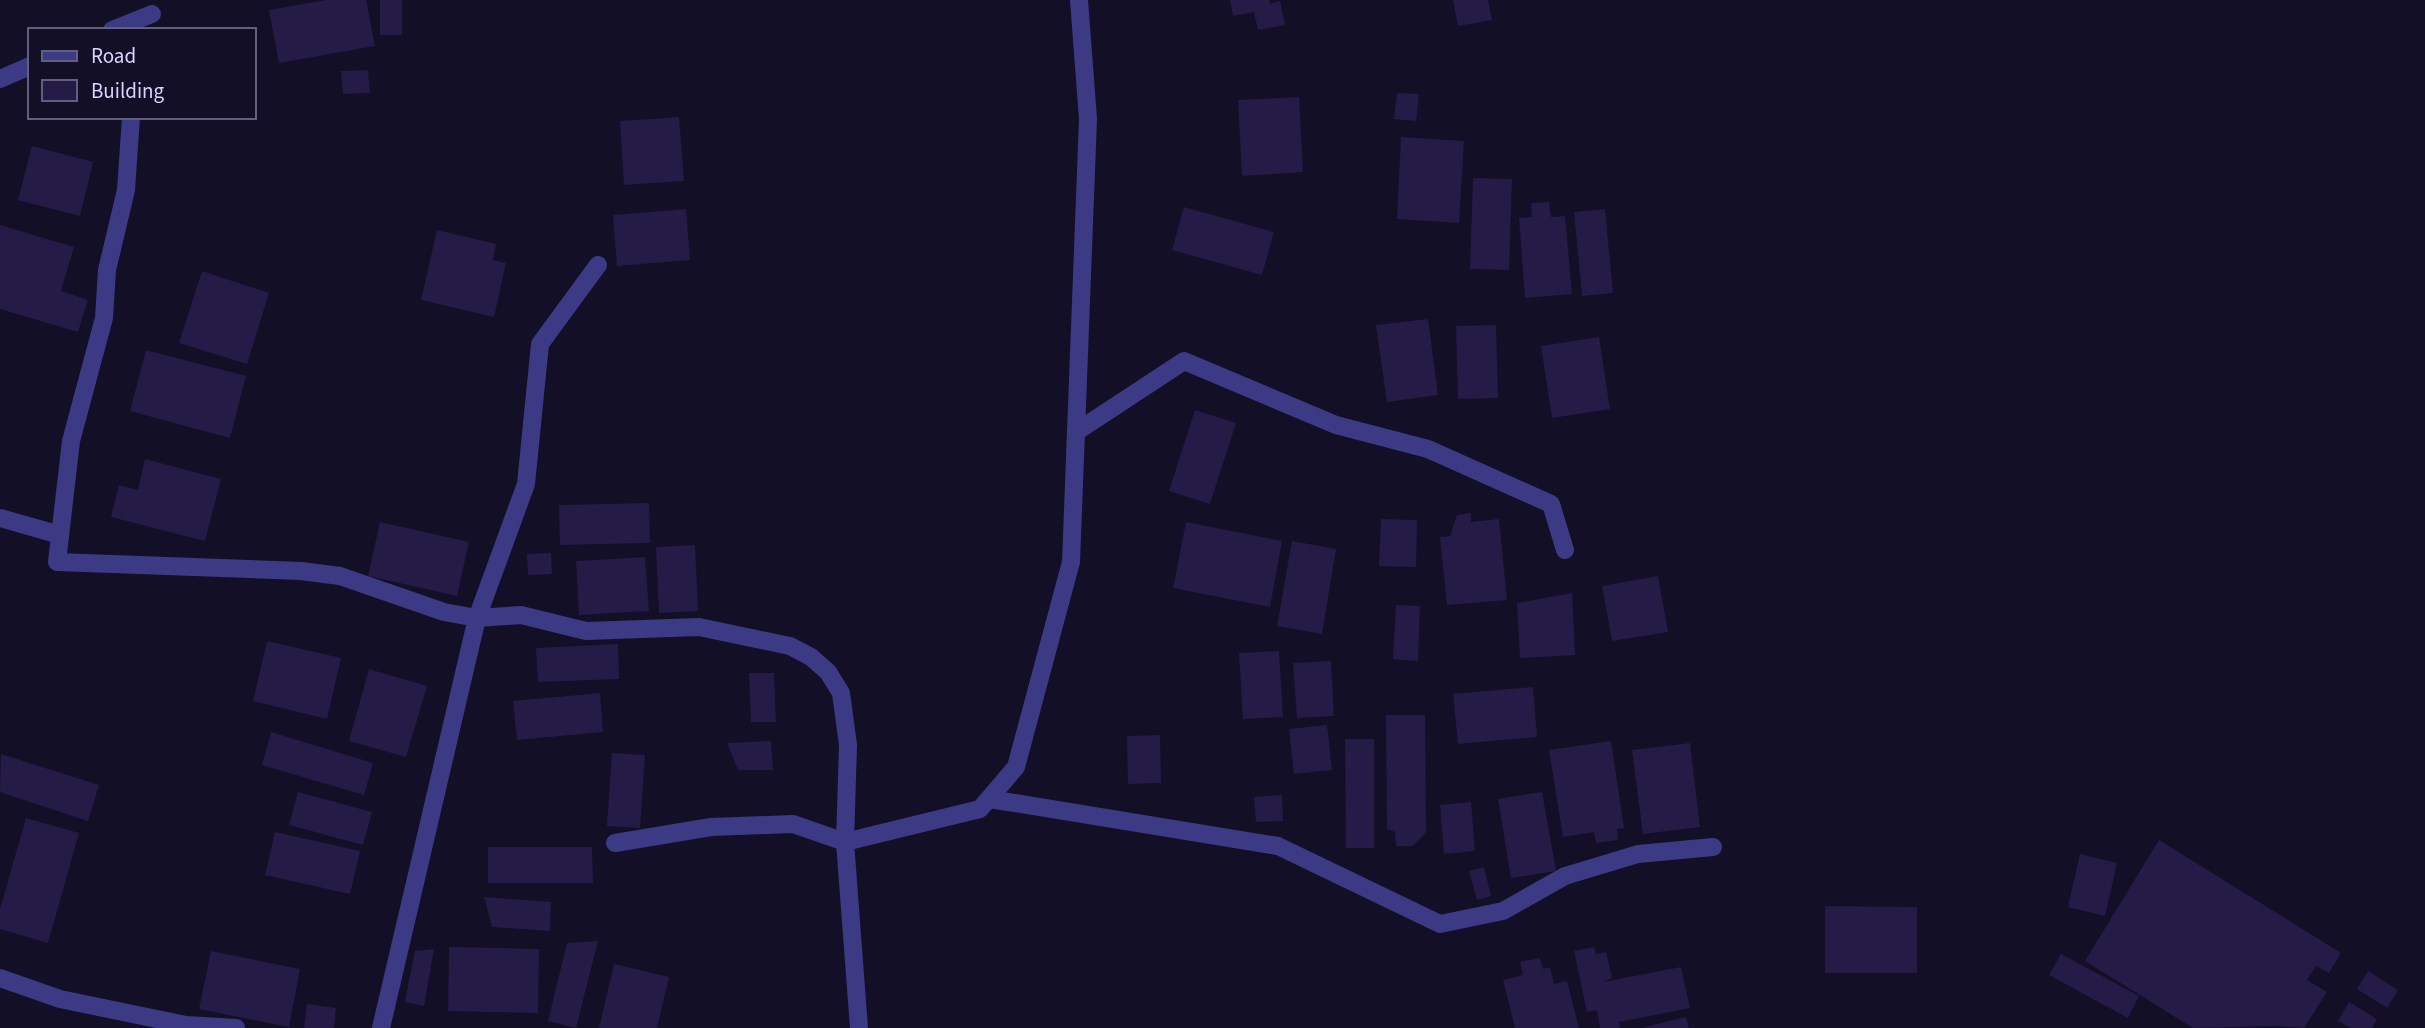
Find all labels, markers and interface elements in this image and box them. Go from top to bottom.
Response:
legend [28,28,256,119]
text: Road [91,41,136,71]
text: Building [91,76,165,106]

